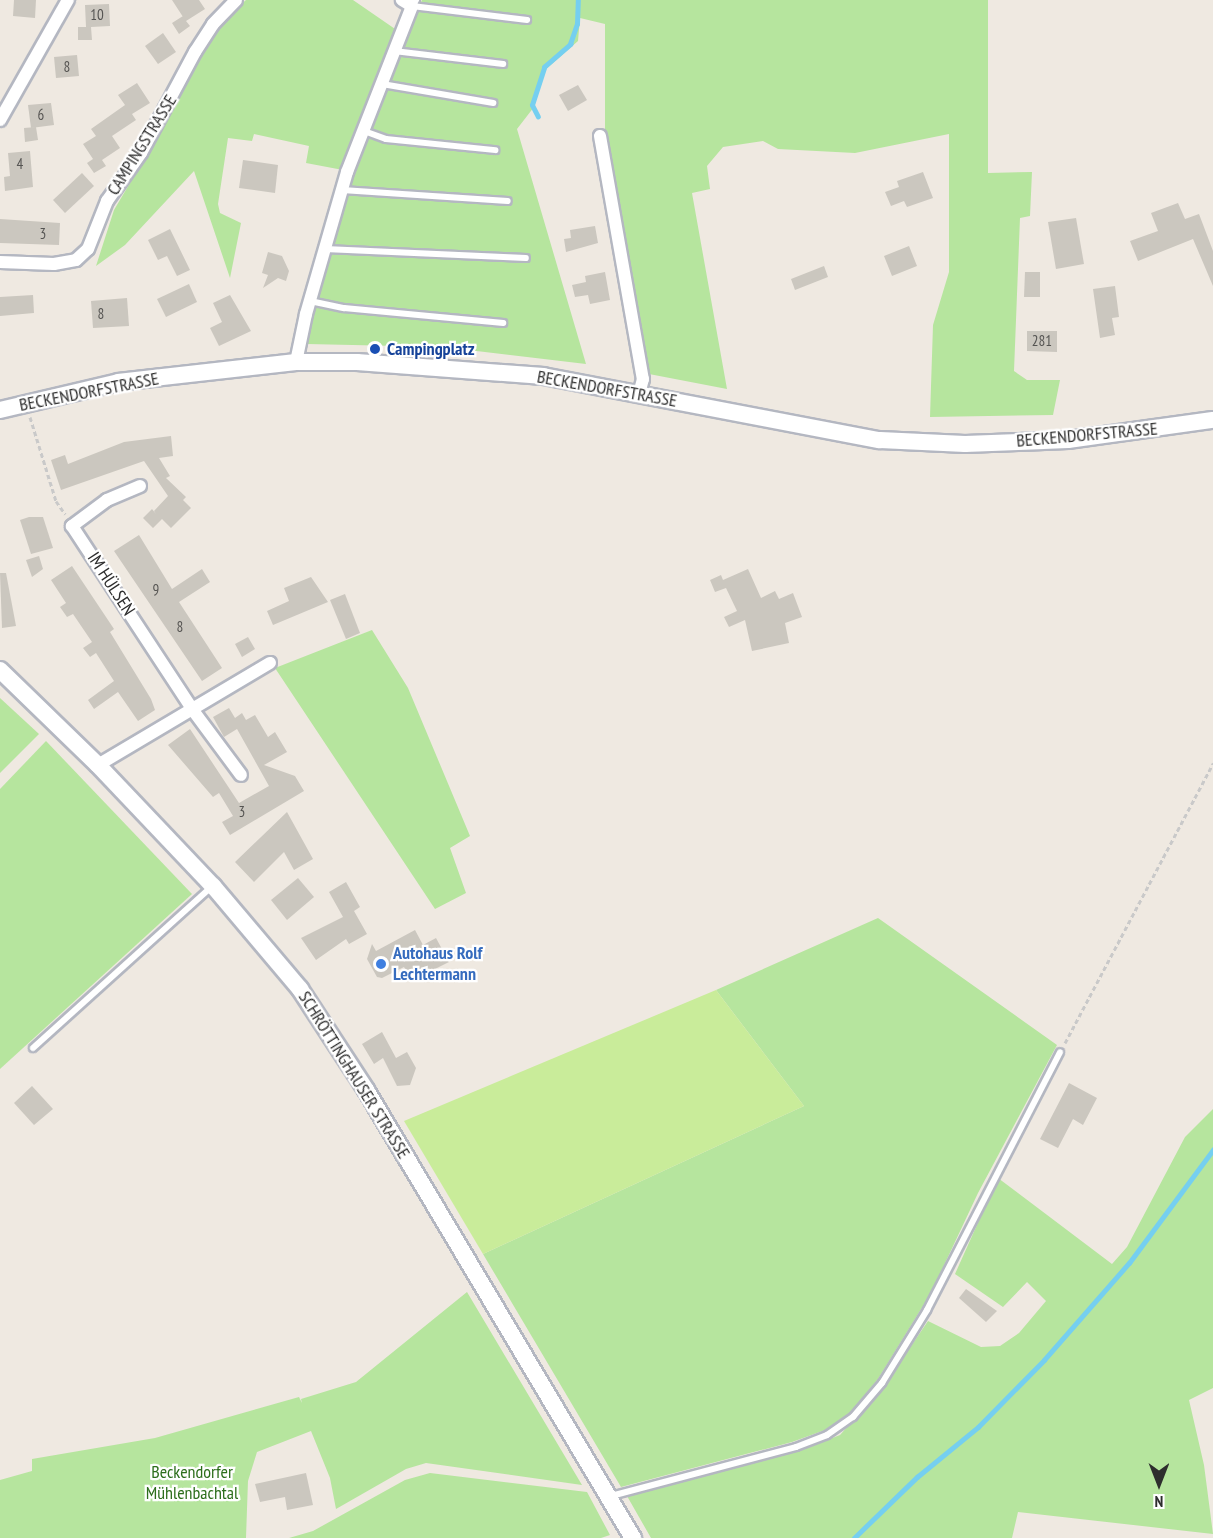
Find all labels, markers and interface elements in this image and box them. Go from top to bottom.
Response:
house number: 10 [90,6,104,24]
house number: 8 [64,58,70,76]
street label: CAMPINGSTRASSE [103,91,181,199]
house number: 6 [38,106,44,124]
house number: 4 [17,155,23,173]
house number: 3 [40,225,46,243]
house number: 8 [98,305,104,323]
house number: 281 [1032,332,1052,350]
place label: Campingplatz [387,338,475,360]
marker: Campingplatz [368,342,382,356]
street label: BECKENDORFSTRASSE [535,366,679,412]
street label: BECKENDORFSTRASSE [17,368,161,416]
street label: BECKENDORFSTRASSE [1015,418,1159,452]
street label: IM HÜLSEN [83,548,139,620]
house number: 9 [153,581,159,599]
house number: 8 [177,618,183,636]
house number: 3 [239,803,245,821]
place label: Autohaus Rolf Lechtermann [393,943,482,986]
marker: Autohaus Rolf Lechtermann [374,957,388,971]
street label: SCHRÖTTINGHAUSER STRASSE [294,987,414,1163]
north arrow [1129,1454,1189,1514]
park label: Beckendorfer Mühlenbachtal [146,1462,238,1504]
text: N [1155,1492,1163,1512]

